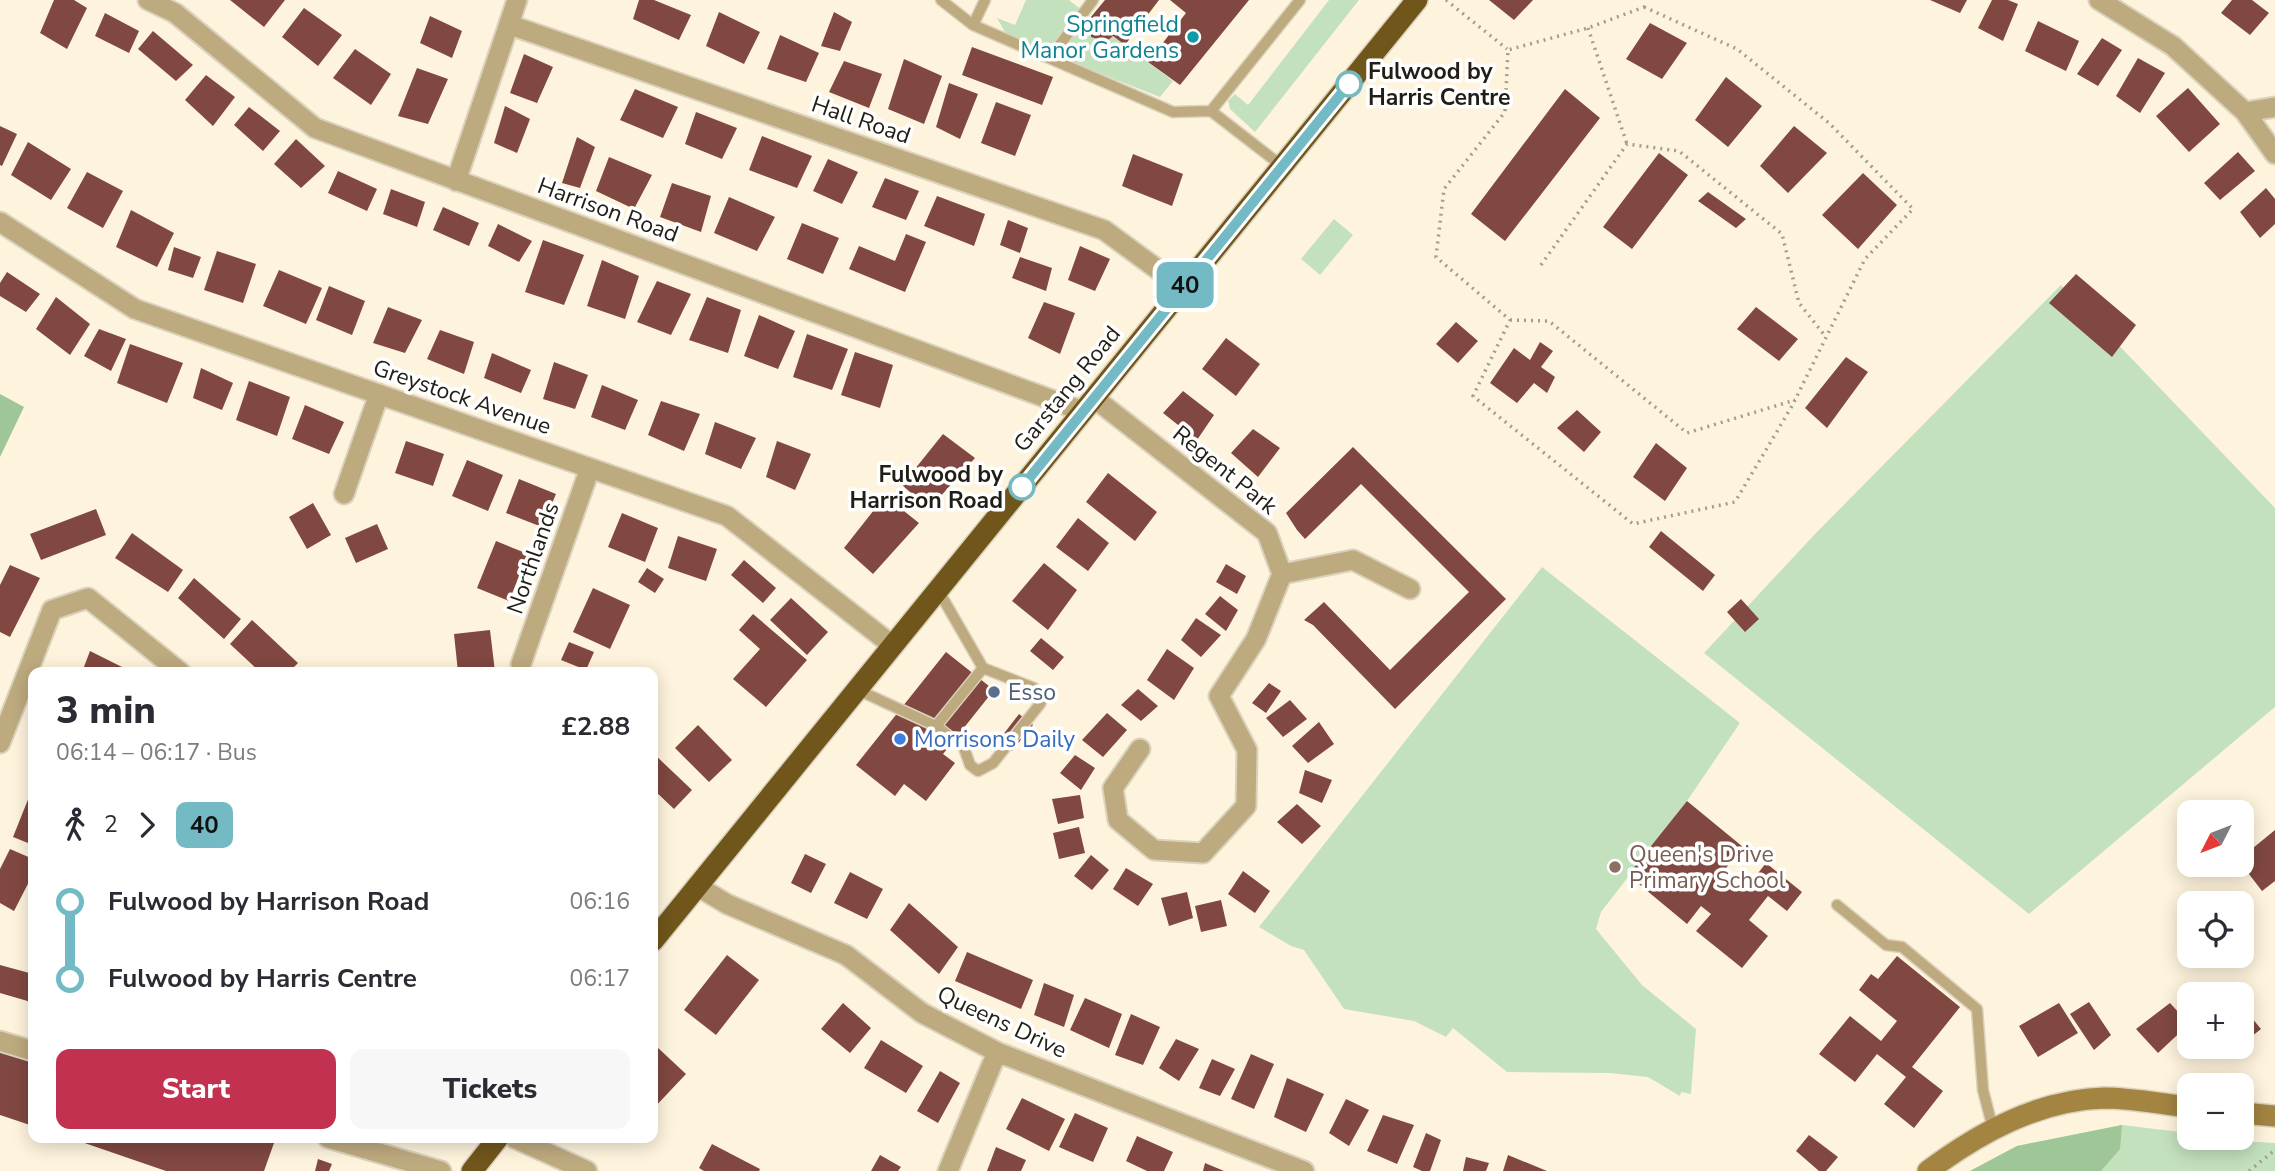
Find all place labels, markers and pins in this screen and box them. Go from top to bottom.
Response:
place label: Springfield Manor Gardens [1020,9,1179,66]
marker: Springfield Manor Gardens [1185,29,1201,45]
place label: Fulwood by Harris Centre [1368,56,1511,113]
marker: Fulwood by Harris Centre [1336,71,1362,97]
place label: Fulwood by Harrison Road [849,459,1004,516]
marker: Fulwood by Harrison Road [1009,474,1035,500]
place label: Esso [1008,677,1056,708]
marker: Esso [986,684,1002,700]
place label: Morrisons Daily [914,724,1075,755]
marker: Morrisons Daily [892,731,908,747]
place label: Queen's Drive Primary School [1629,839,1786,896]
marker: Queen's Drive Primary School [1607,859,1623,875]

